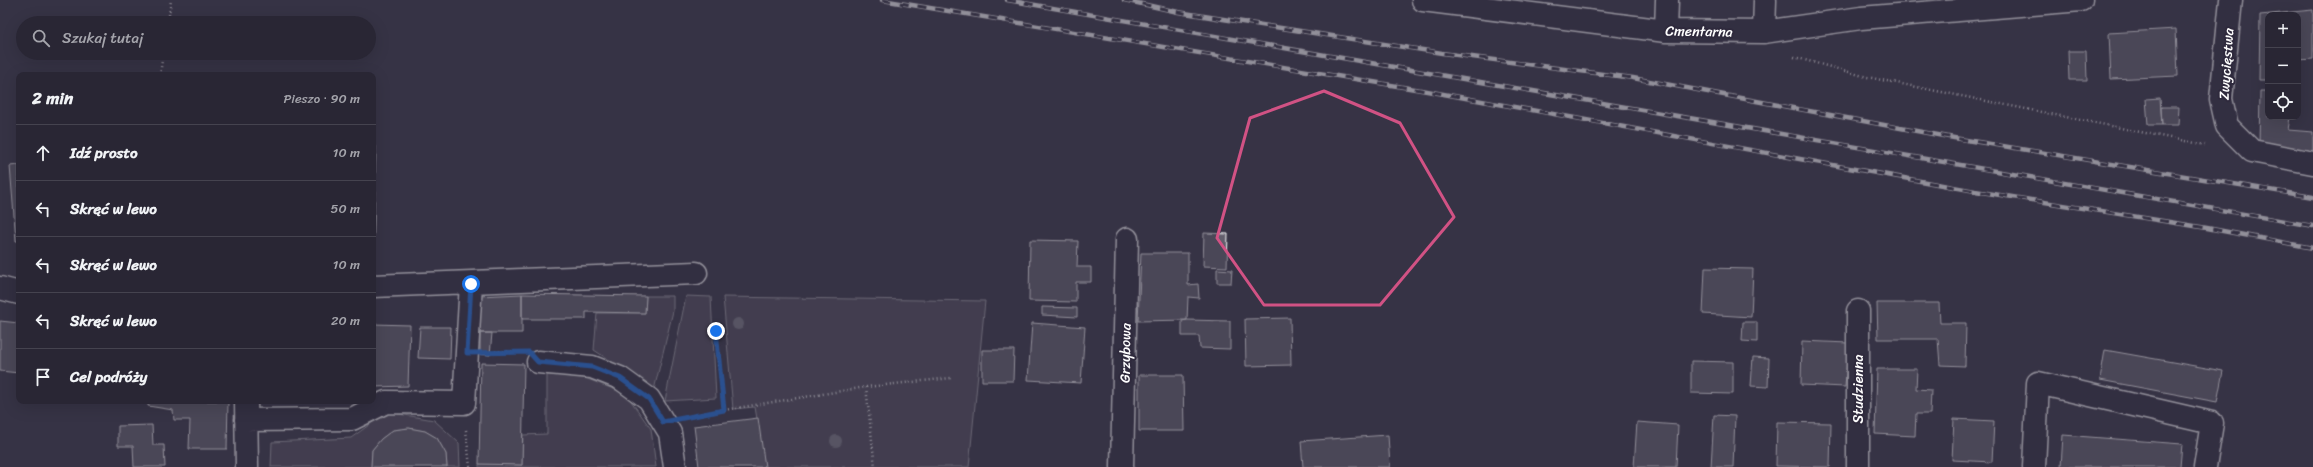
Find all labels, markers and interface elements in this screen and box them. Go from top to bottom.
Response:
map controls [2265,12,2301,120]
button: + [2265,12,2301,48]
search box [16,16,376,60]
street label: Cmentarna [1665,18,1733,45]
text: Szukaj tutaj [62,25,143,51]
street label: Zwycięstwa [2212,26,2242,101]
icon: search [30,27,52,49]
button: − [2265,48,2301,84]
text: 2 min [32,83,73,113]
button: locate [2265,84,2301,120]
text: Pieszo · 90 m [283,87,360,110]
text: Idź prosto [70,140,138,166]
text: 10 m [333,141,360,164]
icon: ahead [32,142,54,164]
text: Skręć w lewo [70,196,157,222]
text: 50 m [330,197,360,220]
icon: left [32,198,54,220]
text: Skręć w lewo [70,252,157,278]
text: 10 m [333,253,360,276]
icon: left [32,254,54,276]
route start [462,275,480,293]
text: Skręć w lewo [70,308,157,334]
text: 20 m [331,309,360,332]
icon: left [32,310,54,332]
route end [707,322,725,340]
street label: Grzybowa [1112,322,1139,383]
street label: Studzienna [1846,354,1871,424]
text: Cel podróży [70,364,147,390]
icon: arrive [32,366,54,388]

